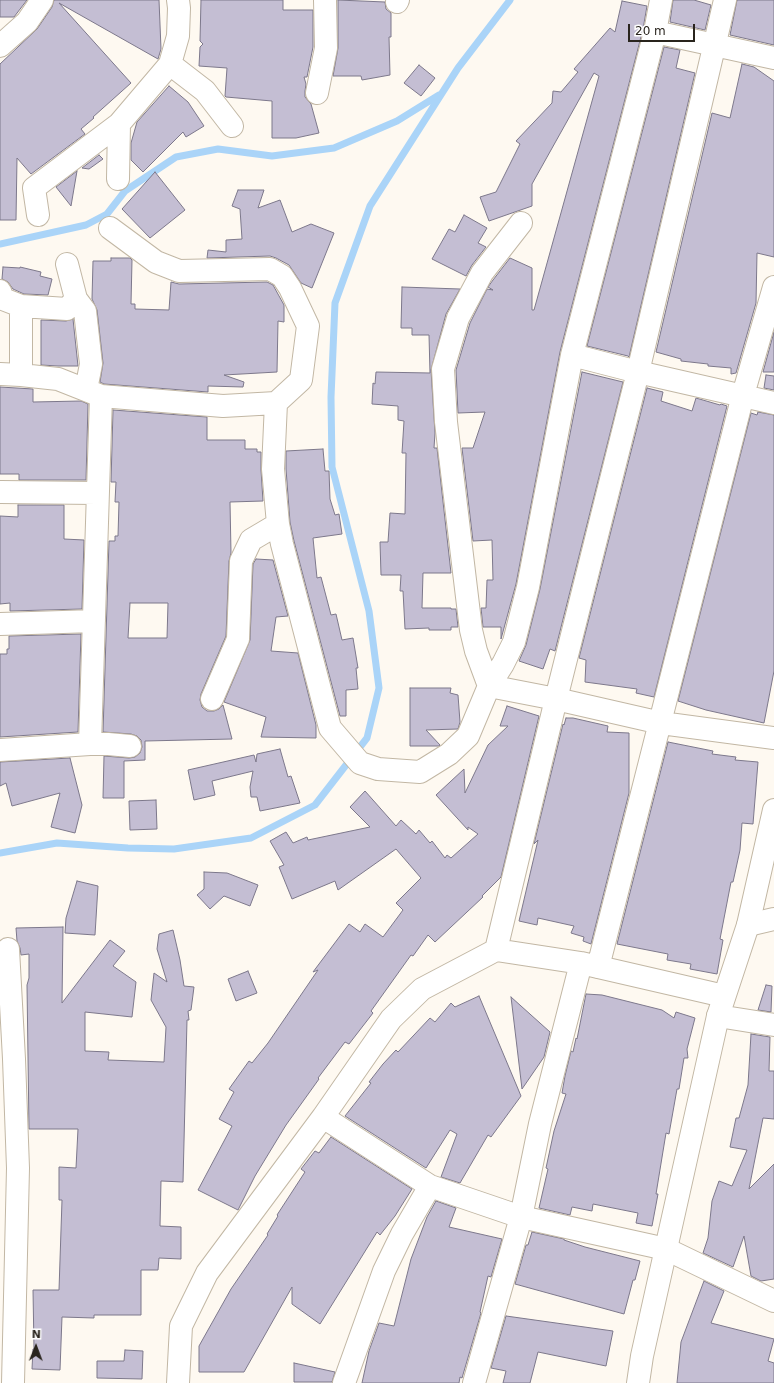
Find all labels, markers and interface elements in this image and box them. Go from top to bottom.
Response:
scale bar [630,16,697,42]
text: 20 m [635,24,666,38]
north arrow [16,1327,56,1367]
text: N [31,1328,41,1341]

